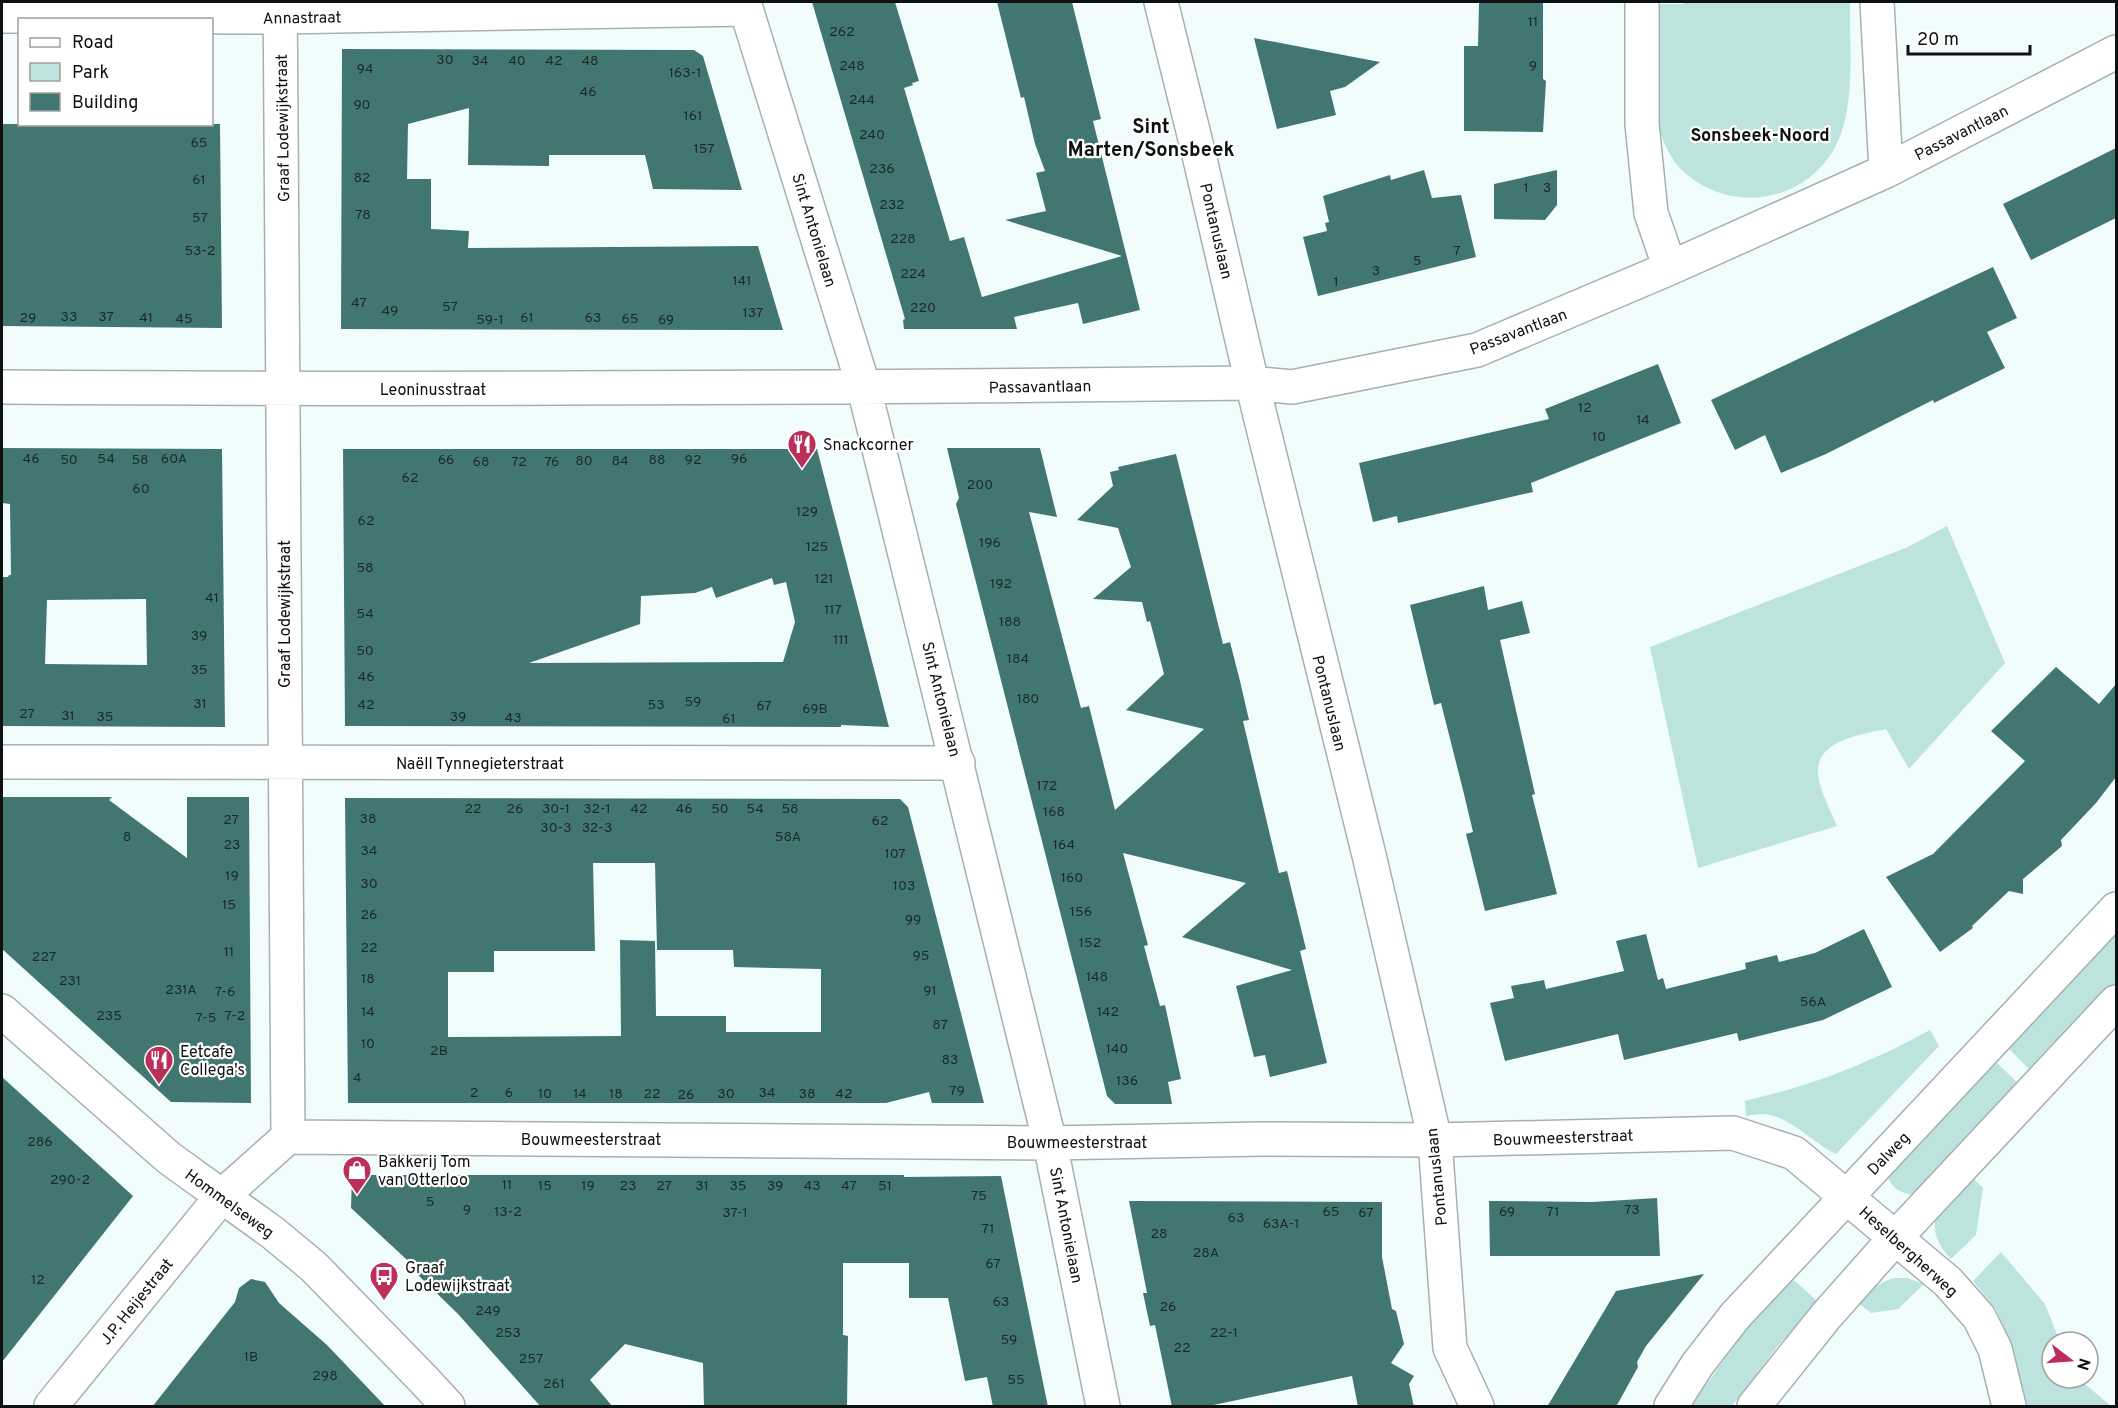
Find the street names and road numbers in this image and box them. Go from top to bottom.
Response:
street label: Annastraat [262,8,342,30]
street label: Graaf Lodewijkstraat [273,54,295,202]
street label: Passavantlaan [1912,102,2012,166]
street label: Sint Antonielaan [786,171,840,290]
street label: Pontanuslaan [1194,181,1236,281]
street label: Passavantlaan [1467,305,1570,361]
street label: Passavantlaan [989,377,1092,399]
street label: Leoninusstraat [380,381,486,401]
street label: Graaf Lodewijkstraat [276,540,296,688]
street label: Sint Antonielaan [916,640,964,759]
street label: Pontanuslaan [1306,653,1350,754]
street label: Naëll Tynnegieterstraat [396,755,564,775]
street label: Pontanuslaan [1423,1127,1453,1227]
street label: Bouwmeesterstraat [1492,1127,1634,1151]
street label: Dalweg [1864,1129,1915,1180]
street label: Bouwmeesterstraat [521,1131,661,1151]
street label: Bouwmeesterstraat [1007,1134,1147,1154]
street label: Hommelseweg [180,1166,277,1244]
street label: Sint Antonielaan [1044,1166,1086,1285]
street label: Heselbergherweg [1854,1203,1961,1302]
street label: J.P. Heijestraat [97,1255,178,1350]

